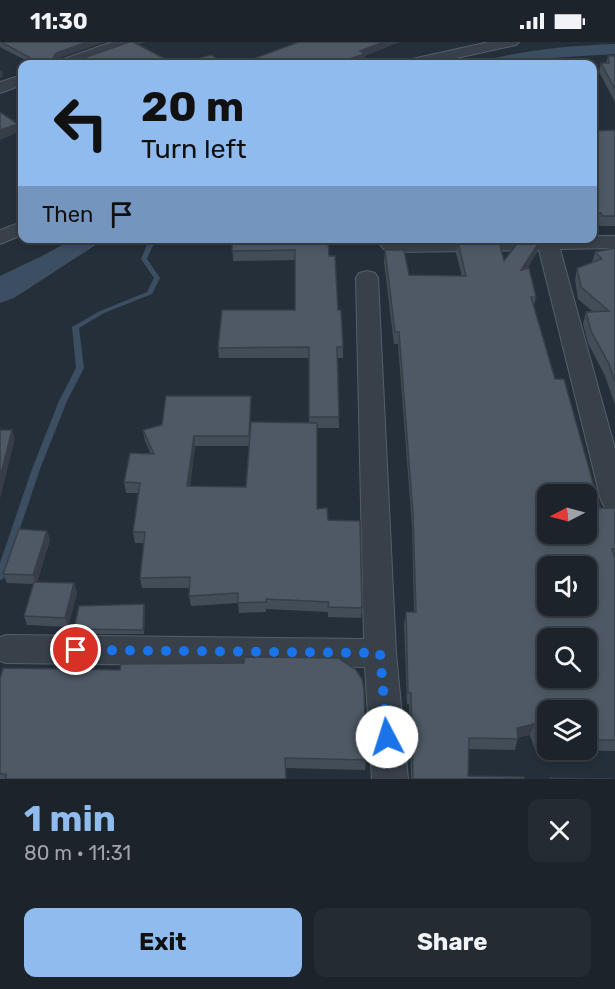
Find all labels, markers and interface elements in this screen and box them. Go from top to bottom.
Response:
text: 11:30 [30,8,88,35]
text: 20 m [141,82,244,132]
icon: left [42,84,120,162]
text: Turn left [141,133,246,165]
icon: arrive [105,198,138,231]
text: Then [42,201,93,228]
north arrow [537,484,597,544]
map controls [537,484,597,760]
button: sound [537,556,597,616]
pin [50,624,101,675]
button: search [537,628,597,688]
icon: arrive [59,633,92,666]
button: layers [537,700,597,760]
position arrow [355,705,419,769]
text: 1 min [24,797,116,840]
button: close [528,799,591,862]
text: 80 m · 11:31 [24,841,131,865]
button: Exit [24,908,302,977]
button: Share [314,908,591,977]

